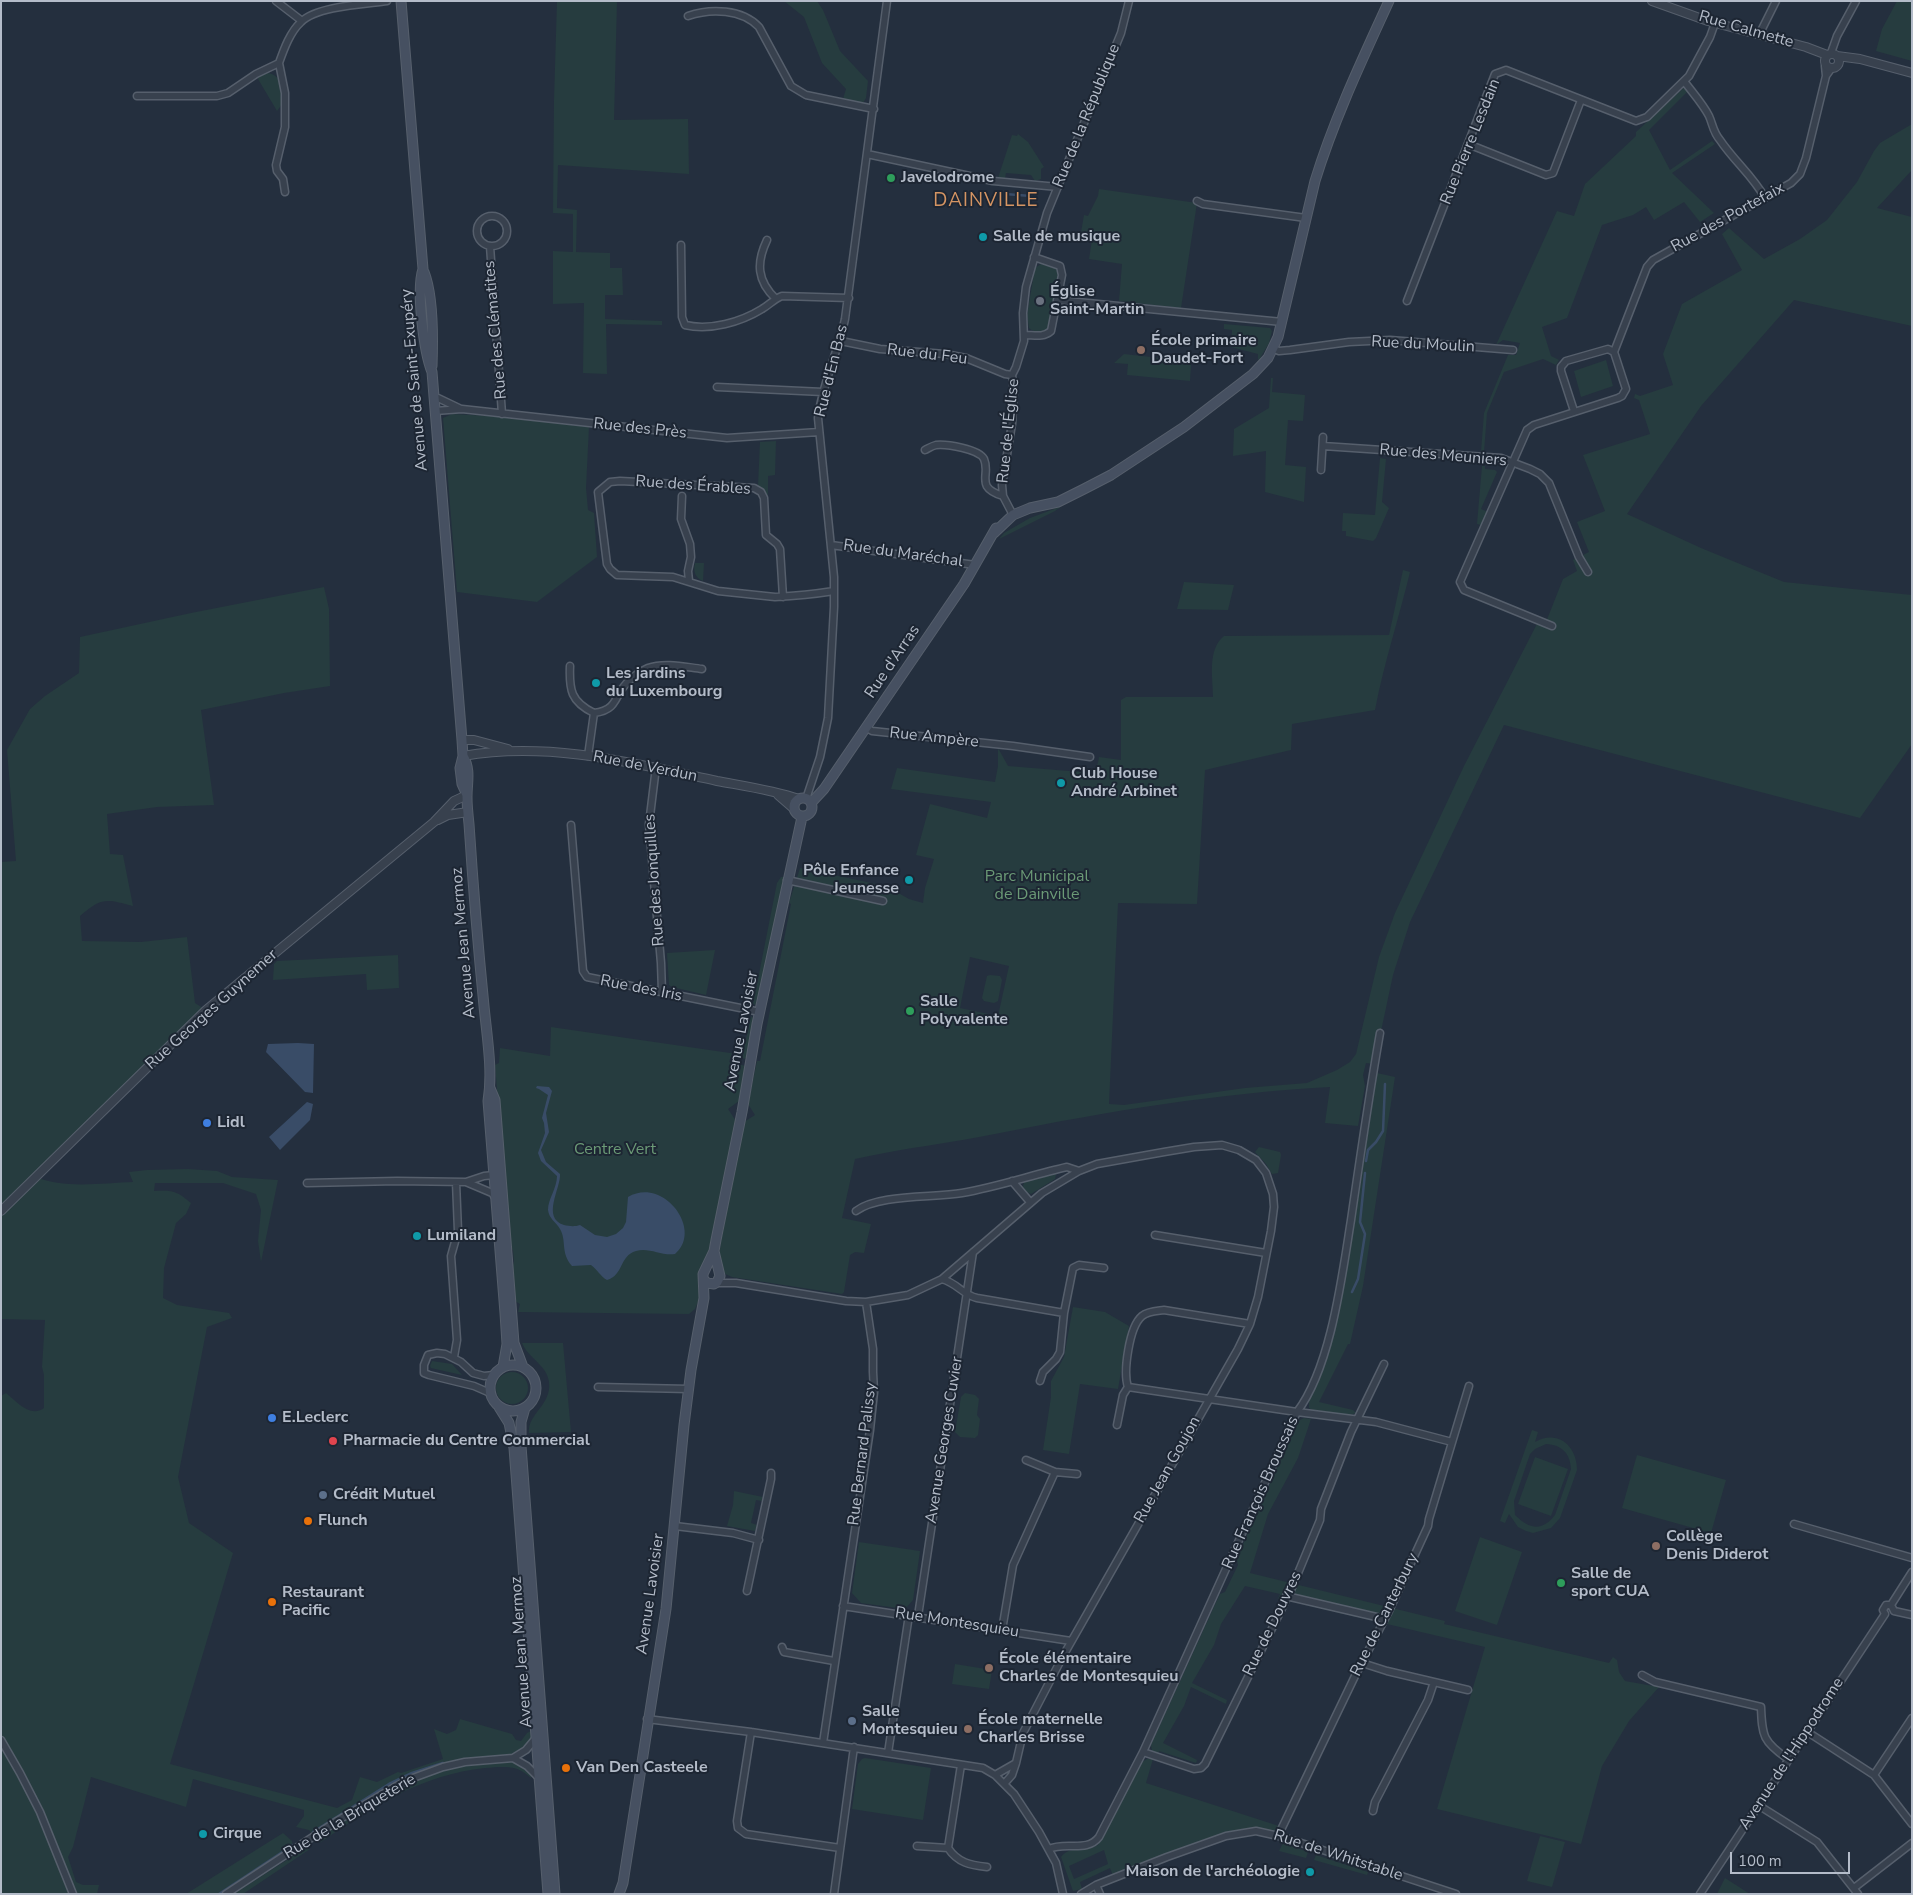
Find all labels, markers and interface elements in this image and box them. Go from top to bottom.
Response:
street label: Rue Calmette [1696,7,1796,53]
street label: Rue de la République [1049,41,1125,191]
street label: Rue Pierre Lesdain [1437,76,1505,208]
place label: Javelodrome [901,168,994,188]
marker: Javelodrome [885,172,897,184]
street label: Rue des Portefaix [1668,179,1788,257]
district label: DAINVILLE [932,190,1040,212]
place label: Salle de musique [993,227,1120,247]
marker: Salle de musique [977,231,989,243]
street label: Rue des Clématites [480,260,512,400]
place label: Église Saint-Martin [1050,282,1144,320]
street label: Avenue de Saint-Exupéry [397,288,433,472]
marker: Église Saint-Martin [1034,295,1046,307]
street label: Rue d'En Bas [811,323,853,419]
place label: École primaire Daudet-Fort [1151,331,1257,369]
street label: Rue du Moulin [1371,333,1475,357]
street label: Rue du Feu [886,341,968,369]
marker: École primaire Daudet-Fort [1135,344,1147,356]
street label: Rue de l'Église [994,378,1024,484]
street label: Rue des Près [592,415,688,443]
street label: Rue des Meuniers [1379,441,1507,471]
street label: Rue des Érables [635,472,751,500]
street label: Rue du Maréchal [842,536,964,572]
street label: Rue d'Arras [861,622,925,702]
place label: Les jardins du Luxembourg [606,664,722,702]
marker: Les jardins du Luxembourg [590,677,602,689]
street label: Rue Ampère [888,724,980,752]
street label: Rue de Verdun [591,747,699,787]
place label: Club House André Arbinet [1071,764,1177,802]
marker: Club House André Arbinet [1055,777,1067,789]
street label: Rue des Jonquilles [641,813,669,947]
place label: Pôle Enfance Jeunesse [803,861,899,899]
street label: Avenue Jean Mermoz [448,867,480,1019]
park label: Parc Municipal de Dainville [985,867,1089,905]
marker: Pôle Enfance Jeunesse [903,874,915,886]
street label: Rue Georges Guynemer [142,946,282,1074]
street label: Avenue Lavoisier [721,969,763,1093]
street label: Rue des Iris [598,972,684,1006]
place label: Salle Polyvalente [920,992,1008,1030]
marker: Salle Polyvalente [904,1005,916,1017]
place label: Lidl [217,1113,245,1133]
marker: Lidl [201,1117,213,1129]
park label: Centre Vert [574,1140,656,1160]
place label: Lumiland [427,1226,496,1246]
marker: Lumiland [411,1230,423,1242]
street label: Avenue Georges Cuvier [922,1355,968,1525]
street label: Rue Bernard Palissy [845,1381,881,1527]
place label: E.Leclerc [282,1408,348,1428]
marker: E.Leclerc [266,1412,278,1424]
street label: Rue Jean Goujon [1131,1413,1205,1527]
street label: Rue François Broussais [1219,1414,1303,1572]
place label: Pharmacie du Centre Commercial [343,1431,590,1451]
marker: Pharmacie du Centre Commercial [327,1435,339,1447]
place label: Crédit Mutuel [333,1485,435,1505]
marker: Crédit Mutuel [317,1489,329,1501]
place label: Flunch [318,1511,368,1531]
marker: Flunch [302,1515,314,1527]
place label: Collège Denis Diderot [1666,1527,1768,1565]
street label: Avenue Lavoisier [633,1532,669,1656]
marker: Collège Denis Diderot [1650,1540,1662,1552]
street label: Rue de Canterbury [1347,1550,1423,1680]
place label: Salle de sport CUA [1571,1564,1649,1602]
street label: Rue de Douvres [1239,1569,1307,1679]
street label: Avenue Jean Mermoz [507,1576,537,1728]
marker: Salle de sport CUA [1555,1577,1567,1589]
place label: Restaurant Pacific [282,1583,364,1621]
marker: Restaurant Pacific [266,1596,278,1608]
street label: Rue Montesquieu [894,1604,1020,1642]
place label: École élémentaire Charles de Montesquieu [999,1649,1179,1687]
marker: École élémentaire Charles de Montesquieu [983,1662,995,1674]
street label: Avenue de l'Hippodrome [1736,1674,1848,1834]
place label: Salle Montesquieu [862,1702,958,1740]
place label: École maternelle Charles Brisse [978,1710,1103,1748]
marker: Salle Montesquieu [846,1715,858,1727]
marker: École maternelle Charles Brisse [962,1723,974,1735]
place label: Van Den Casteele [576,1758,708,1778]
marker: Van Den Casteele [560,1762,572,1774]
street label: Rue de la Briqueterie [280,1770,420,1864]
place label: Cirque [213,1824,262,1844]
street label: Rue de Whitstable [1271,1826,1405,1886]
marker: Cirque [197,1828,209,1840]
scale bar [1733,1842,1853,1874]
text: 100 m [1738,1851,1782,1871]
place label: Maison de l'archéologie [1125,1862,1300,1882]
marker: Maison de l'archéologie [1304,1866,1316,1878]

